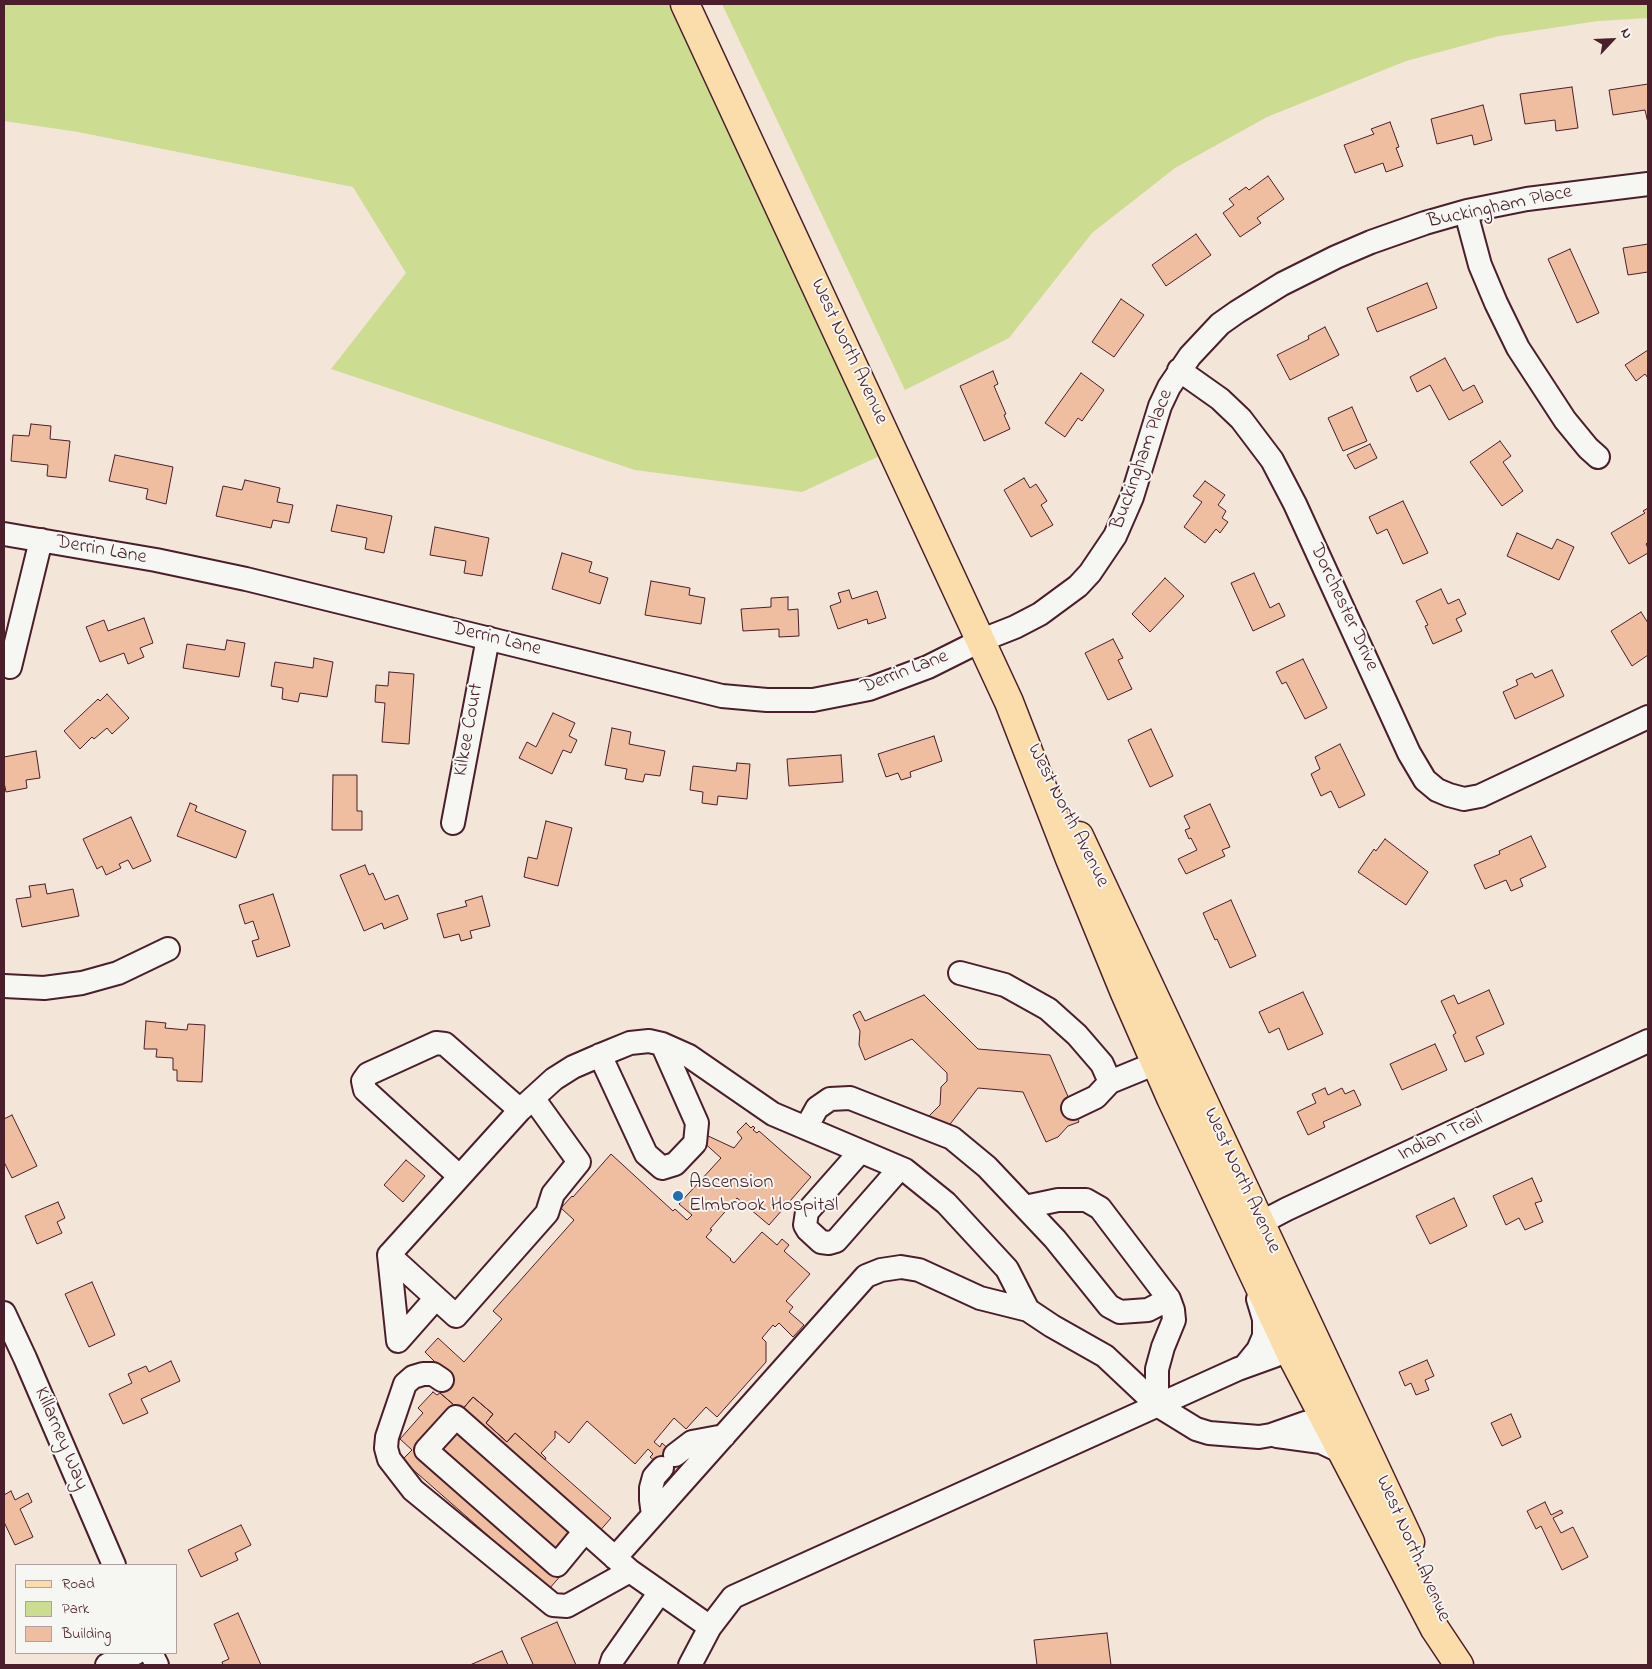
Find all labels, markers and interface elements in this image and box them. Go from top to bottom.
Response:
north arrow [1587,15,1637,65]
text: N [1615,25,1638,42]
street label: Buckingham Place [1425,181,1575,235]
street label: West North Avenue [804,276,892,428]
street label: Buckingham Place [1107,387,1179,533]
street label: Derrin Lane [54,531,148,571]
street label: Dorchester Drive [1303,541,1383,675]
street label: Derrin Lane [449,617,543,663]
street label: Derrin Lane [858,645,952,701]
street label: Kilkee Court [450,682,490,778]
street label: West North Avenue [1021,740,1113,892]
street label: West North Avenue [1197,1105,1285,1257]
street label: Indian Trail [1395,1108,1487,1168]
place label: Ascension Elmbrook Hospital [689,1172,838,1219]
marker: Ascension Elmbrook Hospital [671,1189,685,1203]
street label: Killarney Way [28,1384,92,1494]
street label: West North Avenue [1369,1472,1455,1626]
legend [15,1564,178,1654]
text: Road [62,1573,95,1595]
text: Park [62,1598,89,1620]
text: Building [62,1623,111,1645]

